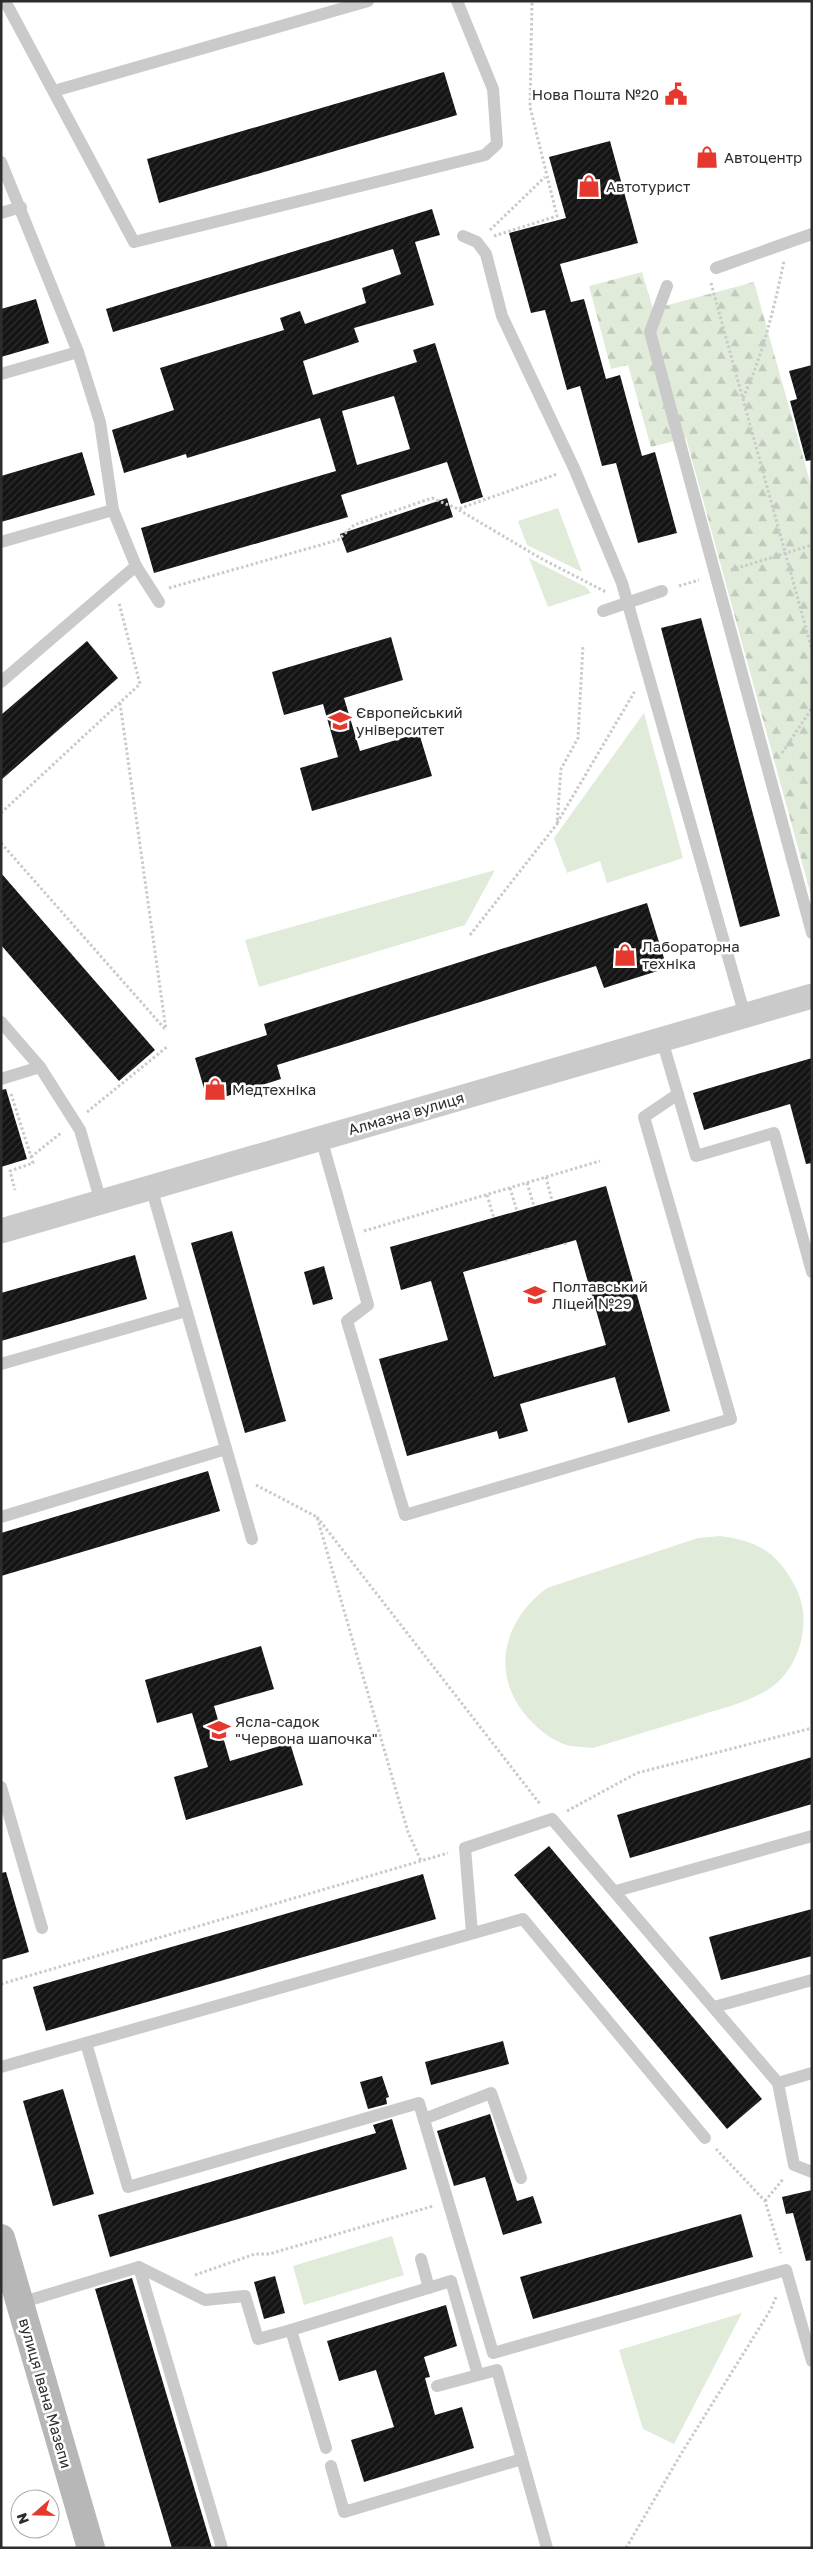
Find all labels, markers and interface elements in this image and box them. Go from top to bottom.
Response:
public building icon: Нова Пошта №20 [663,81,689,107]
place label: Нова Пошта №20 [532,85,659,103]
shop icon: Автоцентр [694,144,720,170]
place label: Автоцентр [724,148,802,166]
shop icon: Автотурист [576,173,602,199]
place label: Автотурист [606,177,691,195]
place label: Європейський університет [356,703,463,738]
school or university icon: Європейський університет [327,708,353,734]
place label: Лабораторна техніка [642,937,740,972]
shop icon: Лабораторна техніка [612,942,638,968]
shop icon: Медтехніка [202,1076,228,1102]
place label: Медтехніка [232,1080,316,1098]
street label: Алмазна вулиця [346,1088,466,1138]
place label: Полтавський Ліцей №29 [552,1277,648,1312]
school or university icon: Полтавський Ліцей №29 [522,1282,548,1308]
place label: Ясла-садок "Червона шапочка" [235,1712,378,1747]
school or university icon: Ясла-садок "Червона шапочка" [206,1717,232,1743]
street label: вулиця Івана Мазепи [16,2316,76,2470]
north arrow [10,2489,60,2539]
text: N [13,2511,32,2527]

